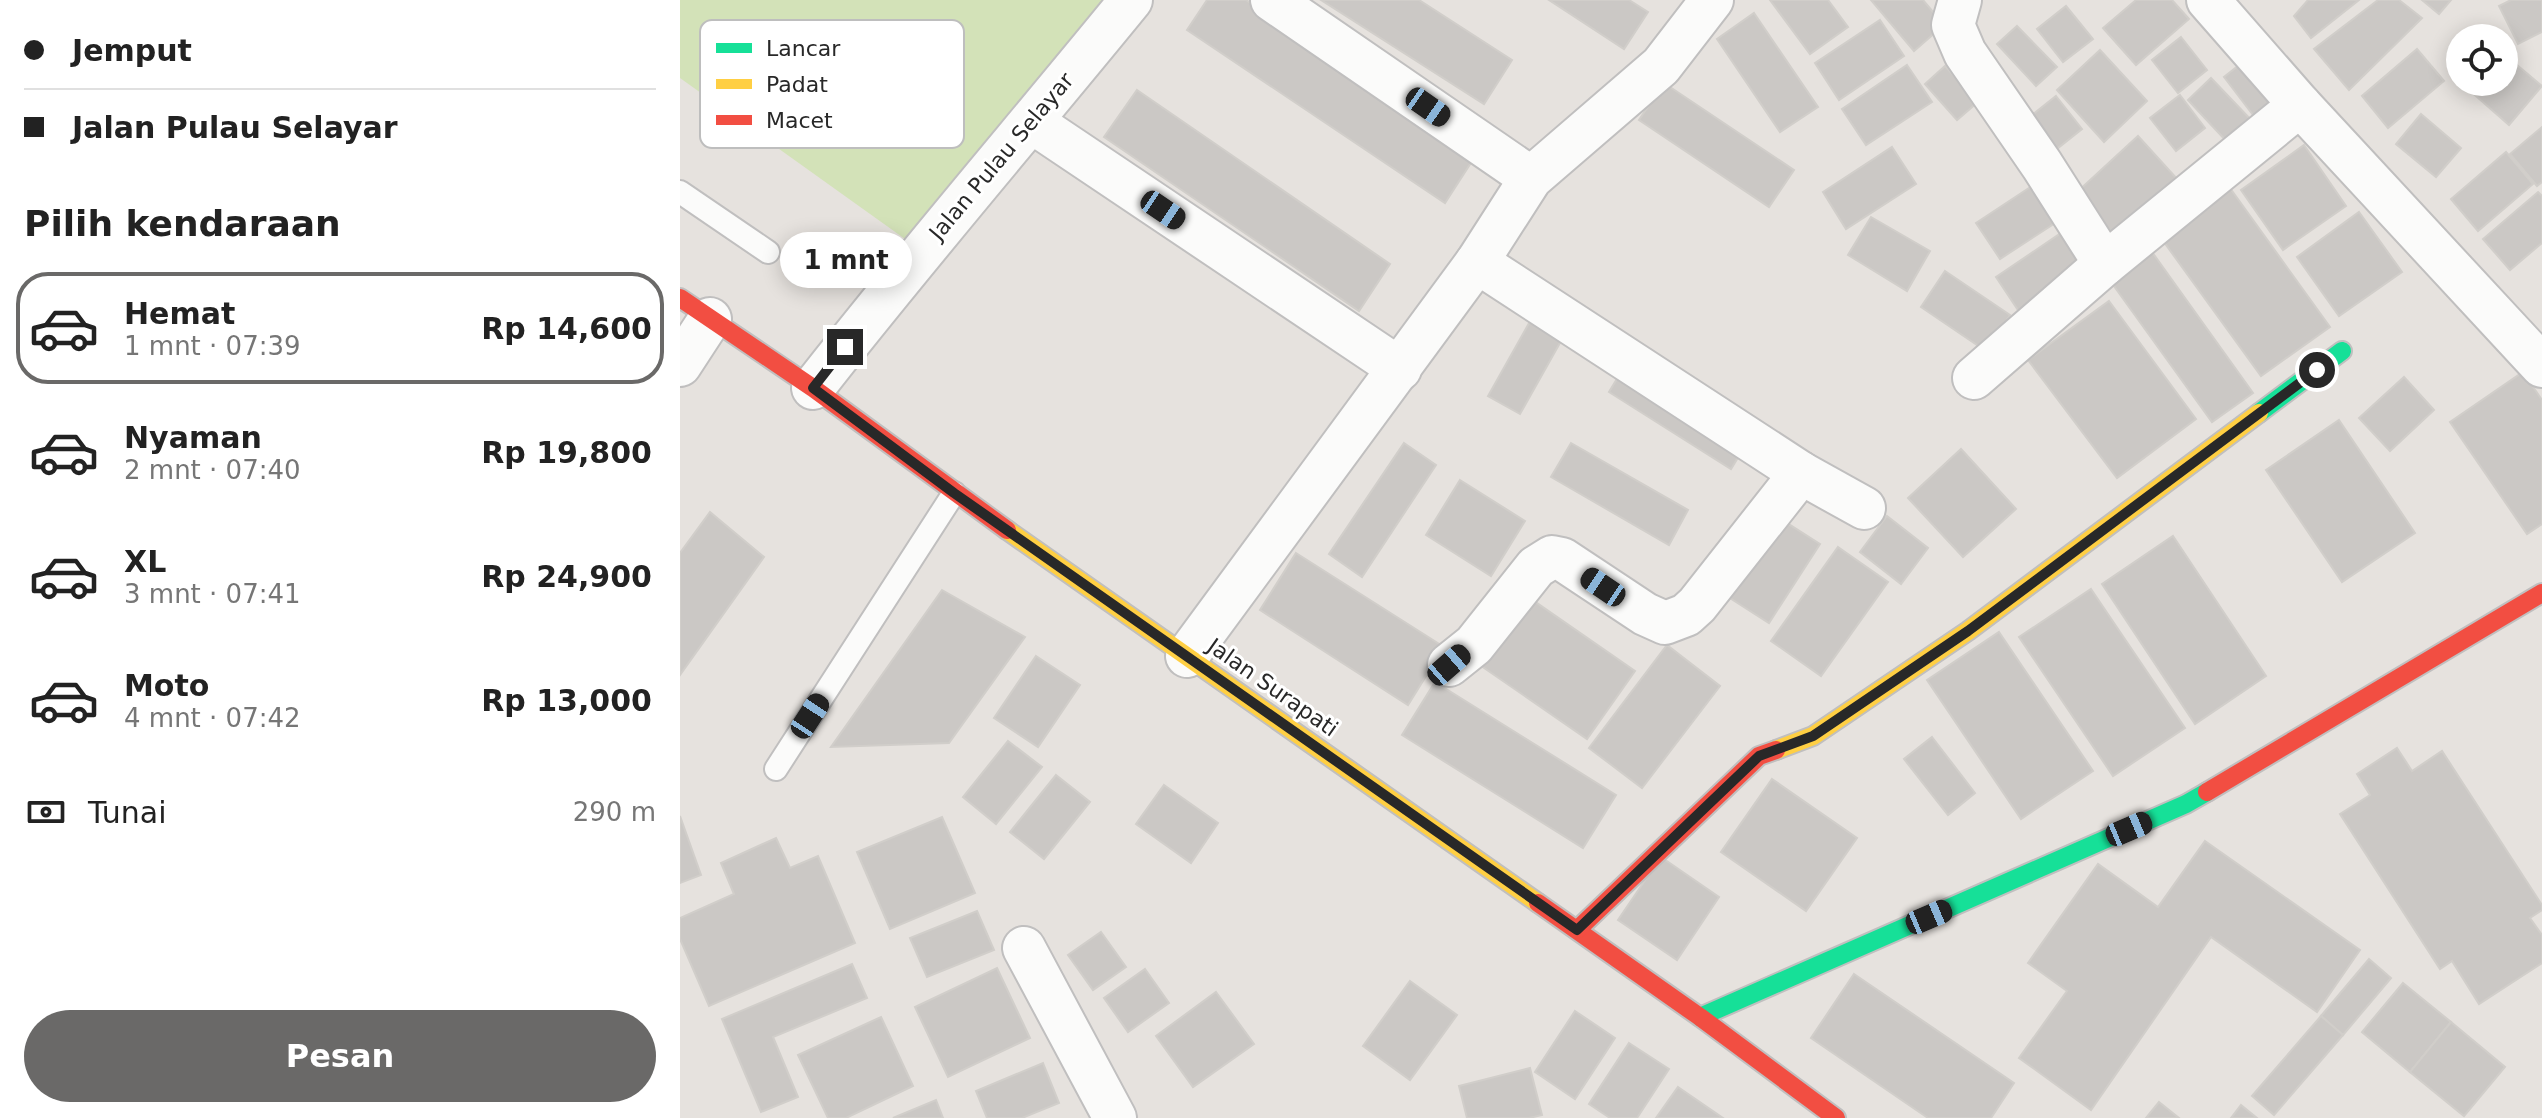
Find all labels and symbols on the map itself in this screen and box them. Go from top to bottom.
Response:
legend [700,20,964,148]
text: Lancar [766,36,841,61]
street label: Jalan Pulau Selayar [923,67,1079,247]
text: Padat [766,72,828,97]
car [1401,83,1455,131]
text: Macet [766,108,833,133]
car [1136,187,1190,233]
callout: 1 mnt [779,231,911,287]
route end [827,329,863,365]
route start [2299,352,2335,388]
car [1576,564,1630,610]
street label: Jalan Surapati [1201,632,1343,742]
car [1423,640,1475,690]
car [787,689,833,743]
car [2102,809,2156,849]
car [1902,897,1956,937]

